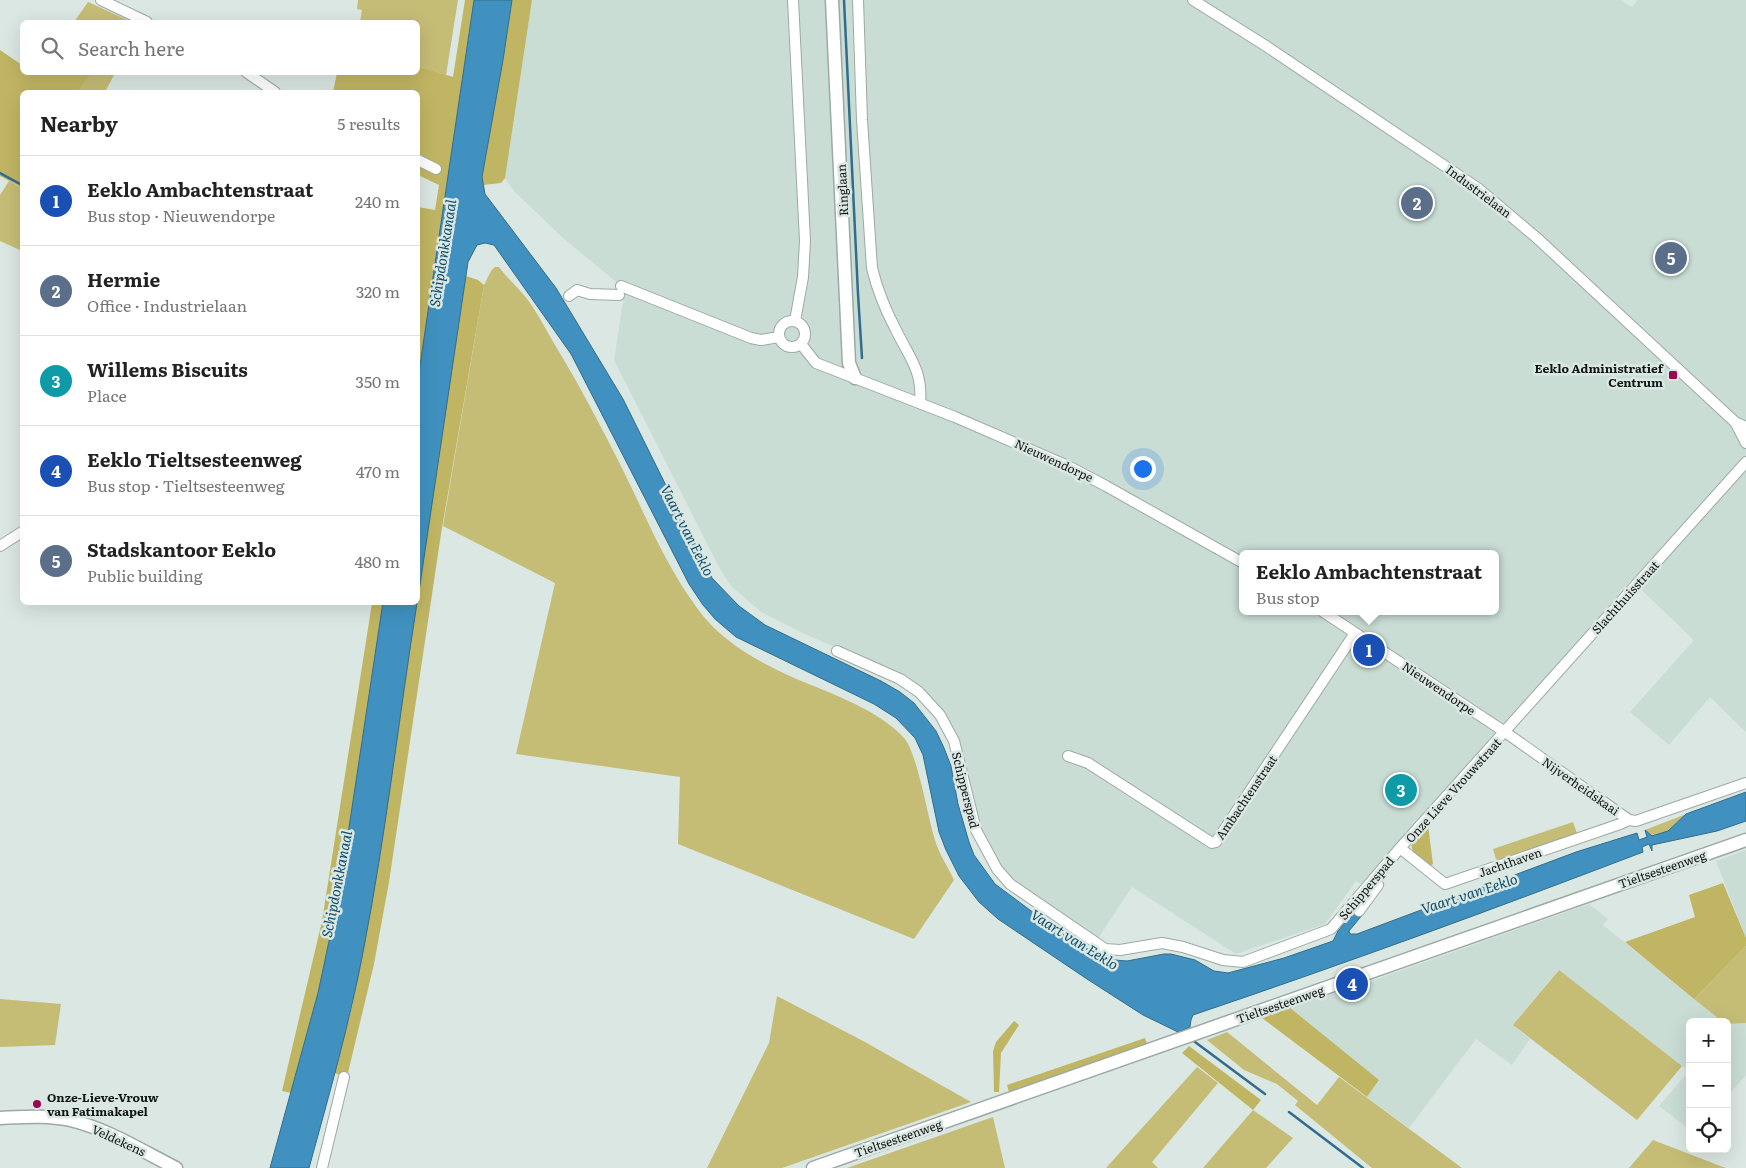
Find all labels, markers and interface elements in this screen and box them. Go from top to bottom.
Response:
search box [20,20,420,75]
icon: search [38,34,66,62]
text: Search here [78,34,185,62]
text: Nearby [40,107,118,138]
text: 5 results [337,111,400,135]
street label: Industrielaan [1442,160,1516,222]
street label: Ringlaan [832,164,852,216]
text: Eeklo Ambachtenstraat [87,175,313,203]
pin: 2 [1401,184,1433,222]
text: 1 [53,189,59,213]
text: 240 m [355,189,400,213]
water label: Schipdonkkanaal [424,198,460,308]
text: Bus stop · Nieuwendorpe [87,203,275,227]
pin: 5 [1655,239,1687,277]
text: Hermie [87,265,160,293]
text: 2 [52,279,60,303]
text: 320 m [356,279,400,303]
text: Office · Industrielaan [87,293,247,317]
text: Willems Biscuits [87,355,248,383]
place label: Eeklo Administratief Centrum [1535,359,1665,391]
text: 3 [52,369,60,393]
text: 350 m [355,369,400,393]
marker: Eeklo Administratief Centrum [1667,369,1679,381]
text: Place [87,383,127,407]
street label: Nieuwendorpe [1012,434,1096,486]
text: Eeklo Tieltsesteenweg [87,445,302,473]
your location [1130,456,1156,482]
text: 4 [51,459,61,483]
text: 470 m [356,459,400,483]
text: Bus stop · Tieltsesteenweg [87,473,285,497]
water label: Vaart van Eeklo [656,481,720,579]
text: Stadskantoor Eeklo [87,535,276,563]
text: 5 [52,549,60,573]
text: 480 m [354,549,400,573]
popup [1239,550,1499,615]
street label: Slachthuisstraat [1587,556,1663,638]
text: Eeklo Ambachtenstraat [1256,557,1482,585]
text: Public building [87,563,203,587]
text: Bus stop [1256,585,1320,609]
pin: 1 [1353,631,1385,669]
street label: Nieuwendorpe [1399,657,1479,719]
street label: Onze Lieve Vrouwstraat [1401,733,1505,846]
street label: Schipperspad [948,750,984,831]
street label: Ambachtenstraat [1211,751,1281,843]
street label: Nijverheidskaai [1539,753,1623,819]
pin: 3 [1385,771,1417,809]
water label: Schipdonkkanaal [316,829,356,939]
street label: Jachthaven [1476,843,1544,881]
street label: Tieltsesteenweg [1616,845,1709,892]
street label: Schipperspad [1334,852,1398,924]
water label: Vaart van Eeklo [1418,868,1520,918]
water label: Vaart van Eeklo [1027,904,1123,974]
pin: 4 [1336,965,1368,1003]
street label: Tieltsesteenweg [1234,980,1327,1027]
map controls [1686,1018,1731,1153]
button: + [1686,1018,1731,1063]
button: − [1686,1063,1731,1108]
place label: Onze-Lieve-Vrouw van Fatimakapel [47,1088,159,1120]
marker: Onze-Lieve-Vrouw van Fatimakapel [31,1098,43,1110]
button: locate [1686,1108,1731,1153]
street label: Tieltsesteenweg [852,1114,945,1161]
street label: Veldekens [89,1120,149,1161]

